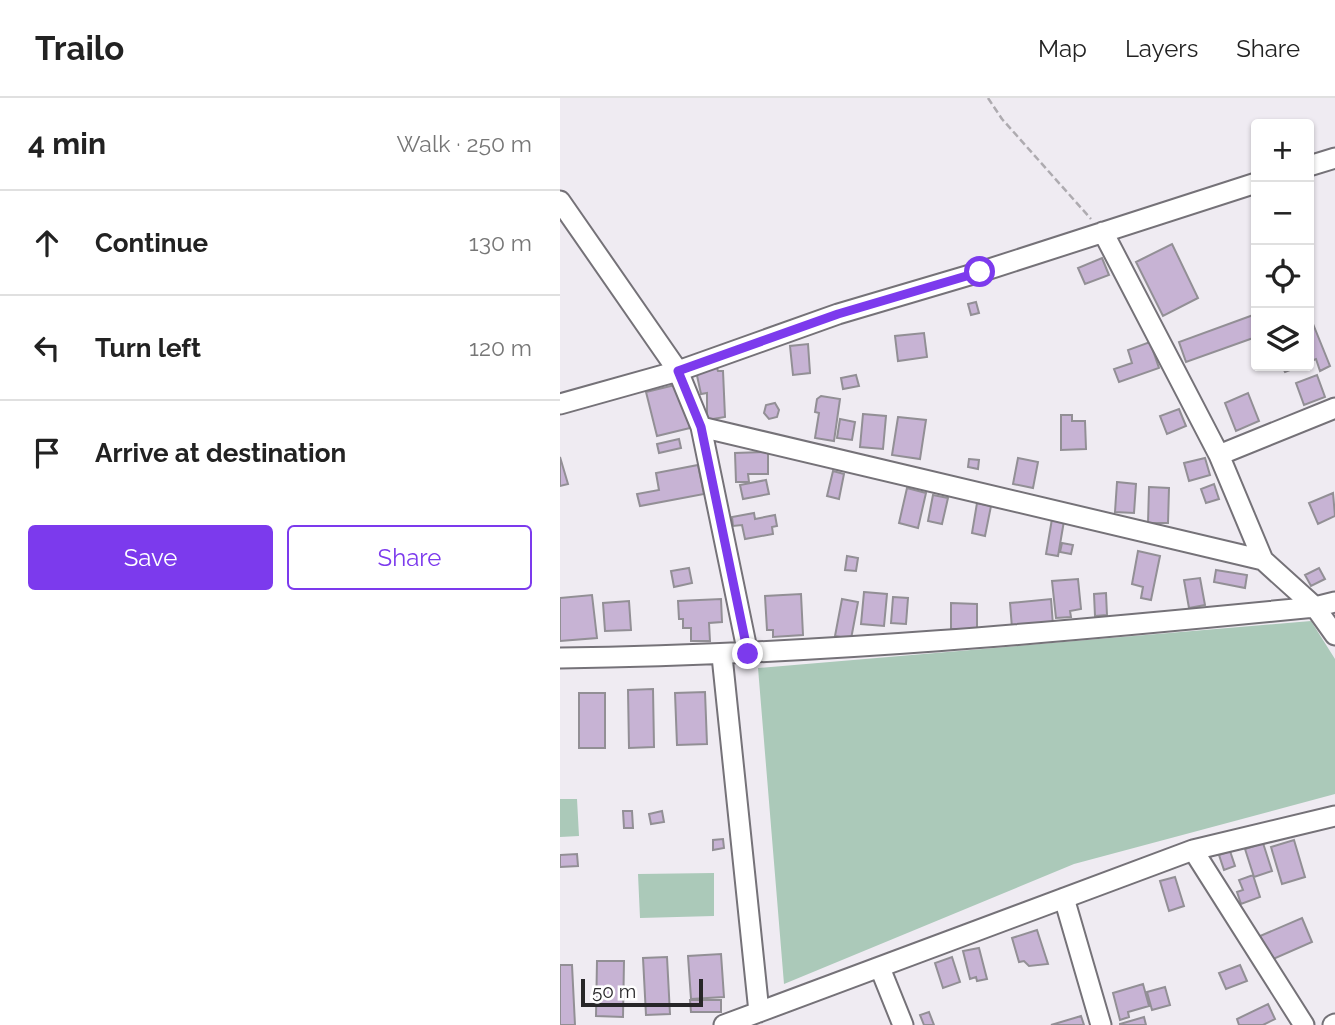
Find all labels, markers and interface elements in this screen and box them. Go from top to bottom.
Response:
text: Trailo [35,29,124,68]
text: Map [1038,34,1087,63]
text: Layers [1125,34,1198,63]
text: Share [1236,34,1300,63]
map controls [1251,119,1314,371]
button: + [1251,119,1314,182]
text: 4 min [28,126,106,161]
text: Walk · 250 m [397,130,532,157]
button: − [1251,182,1314,245]
icon: ahead [28,224,66,262]
text: Continue [95,228,208,258]
text: 130 m [469,229,532,256]
button: locate [1251,245,1314,308]
route start [964,256,995,287]
button: layers [1251,308,1314,371]
icon: left [28,329,66,367]
text: Turn left [95,333,201,363]
text: 120 m [469,334,532,361]
icon: arrive [28,434,66,472]
text: Arrive at destination [95,438,346,468]
button: Save [28,525,273,590]
button: Share [287,525,532,590]
route end [732,638,763,669]
scale bar [581,976,704,1008]
text: 50 m [592,980,636,1002]

